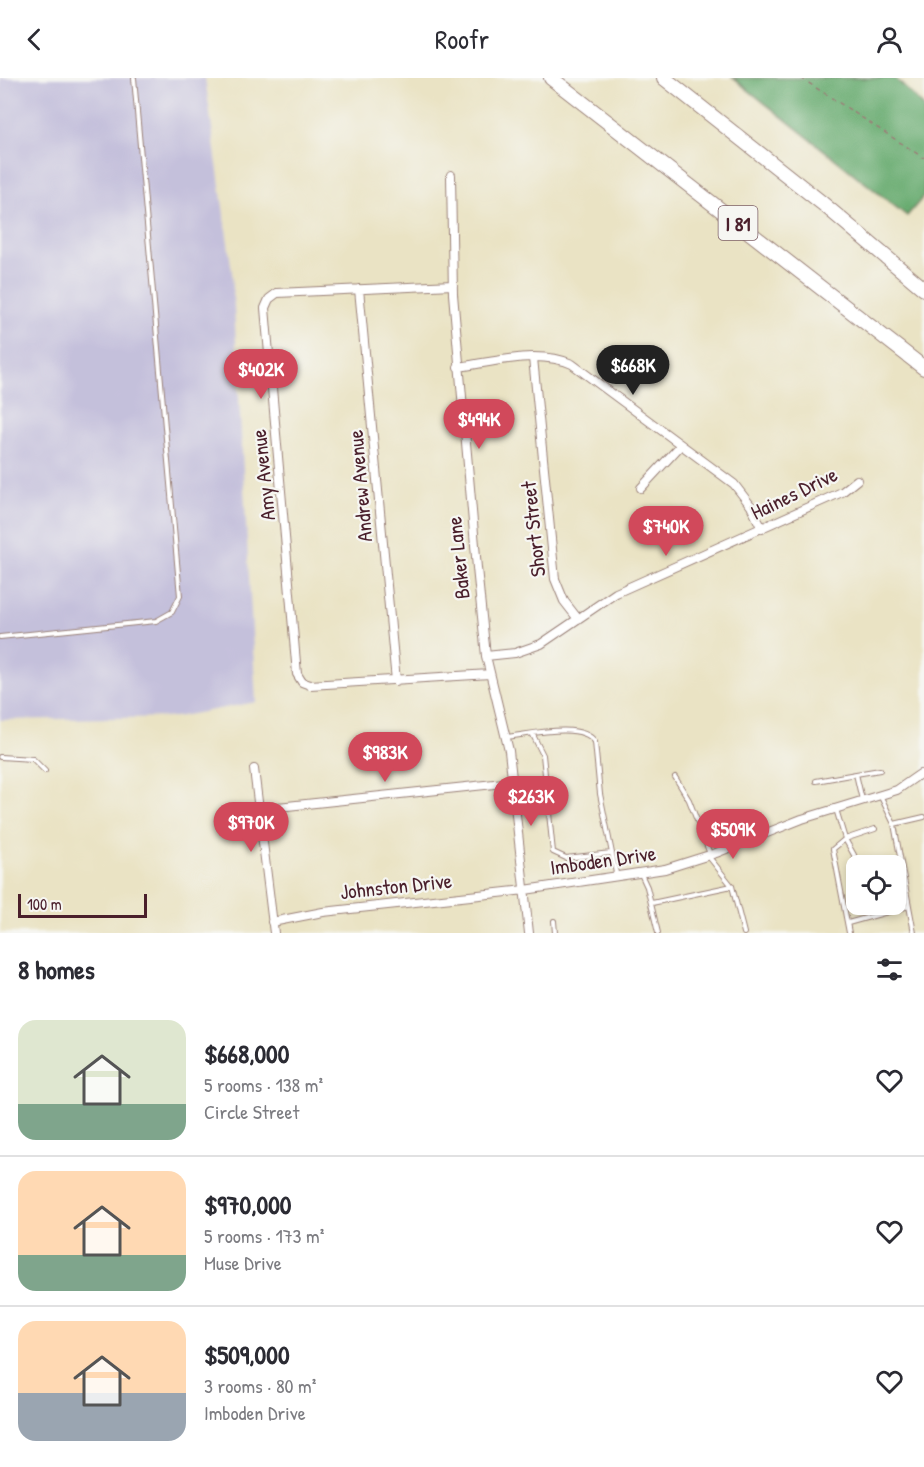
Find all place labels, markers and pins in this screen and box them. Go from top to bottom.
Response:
pin: $668K [591,345,675,396]
pin: $402K [219,349,303,400]
pin: $494K [437,399,521,450]
pin: $740K [624,506,708,557]
pin: $983K [343,732,427,783]
pin: $263K [489,776,573,827]
pin: $970K [209,802,293,853]
pin: $509K [691,809,775,860]

